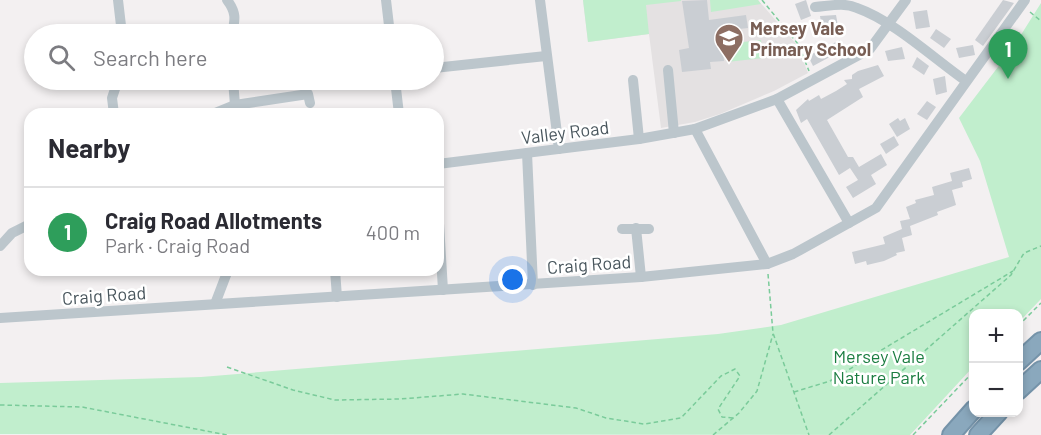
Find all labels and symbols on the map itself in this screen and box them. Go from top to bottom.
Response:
place label: Mersey Vale Primary School [750,17,871,60]
school or university icon: Mersey Vale Primary School [713,22,745,64]
pin: 1 [988,29,1028,79]
street label: Valley Road [520,116,610,148]
street label: Craig Road [546,250,632,278]
your location [498,265,527,294]
street label: Craig Road [61,281,147,309]
park label: Mersey Vale Nature Park [833,345,925,388]

